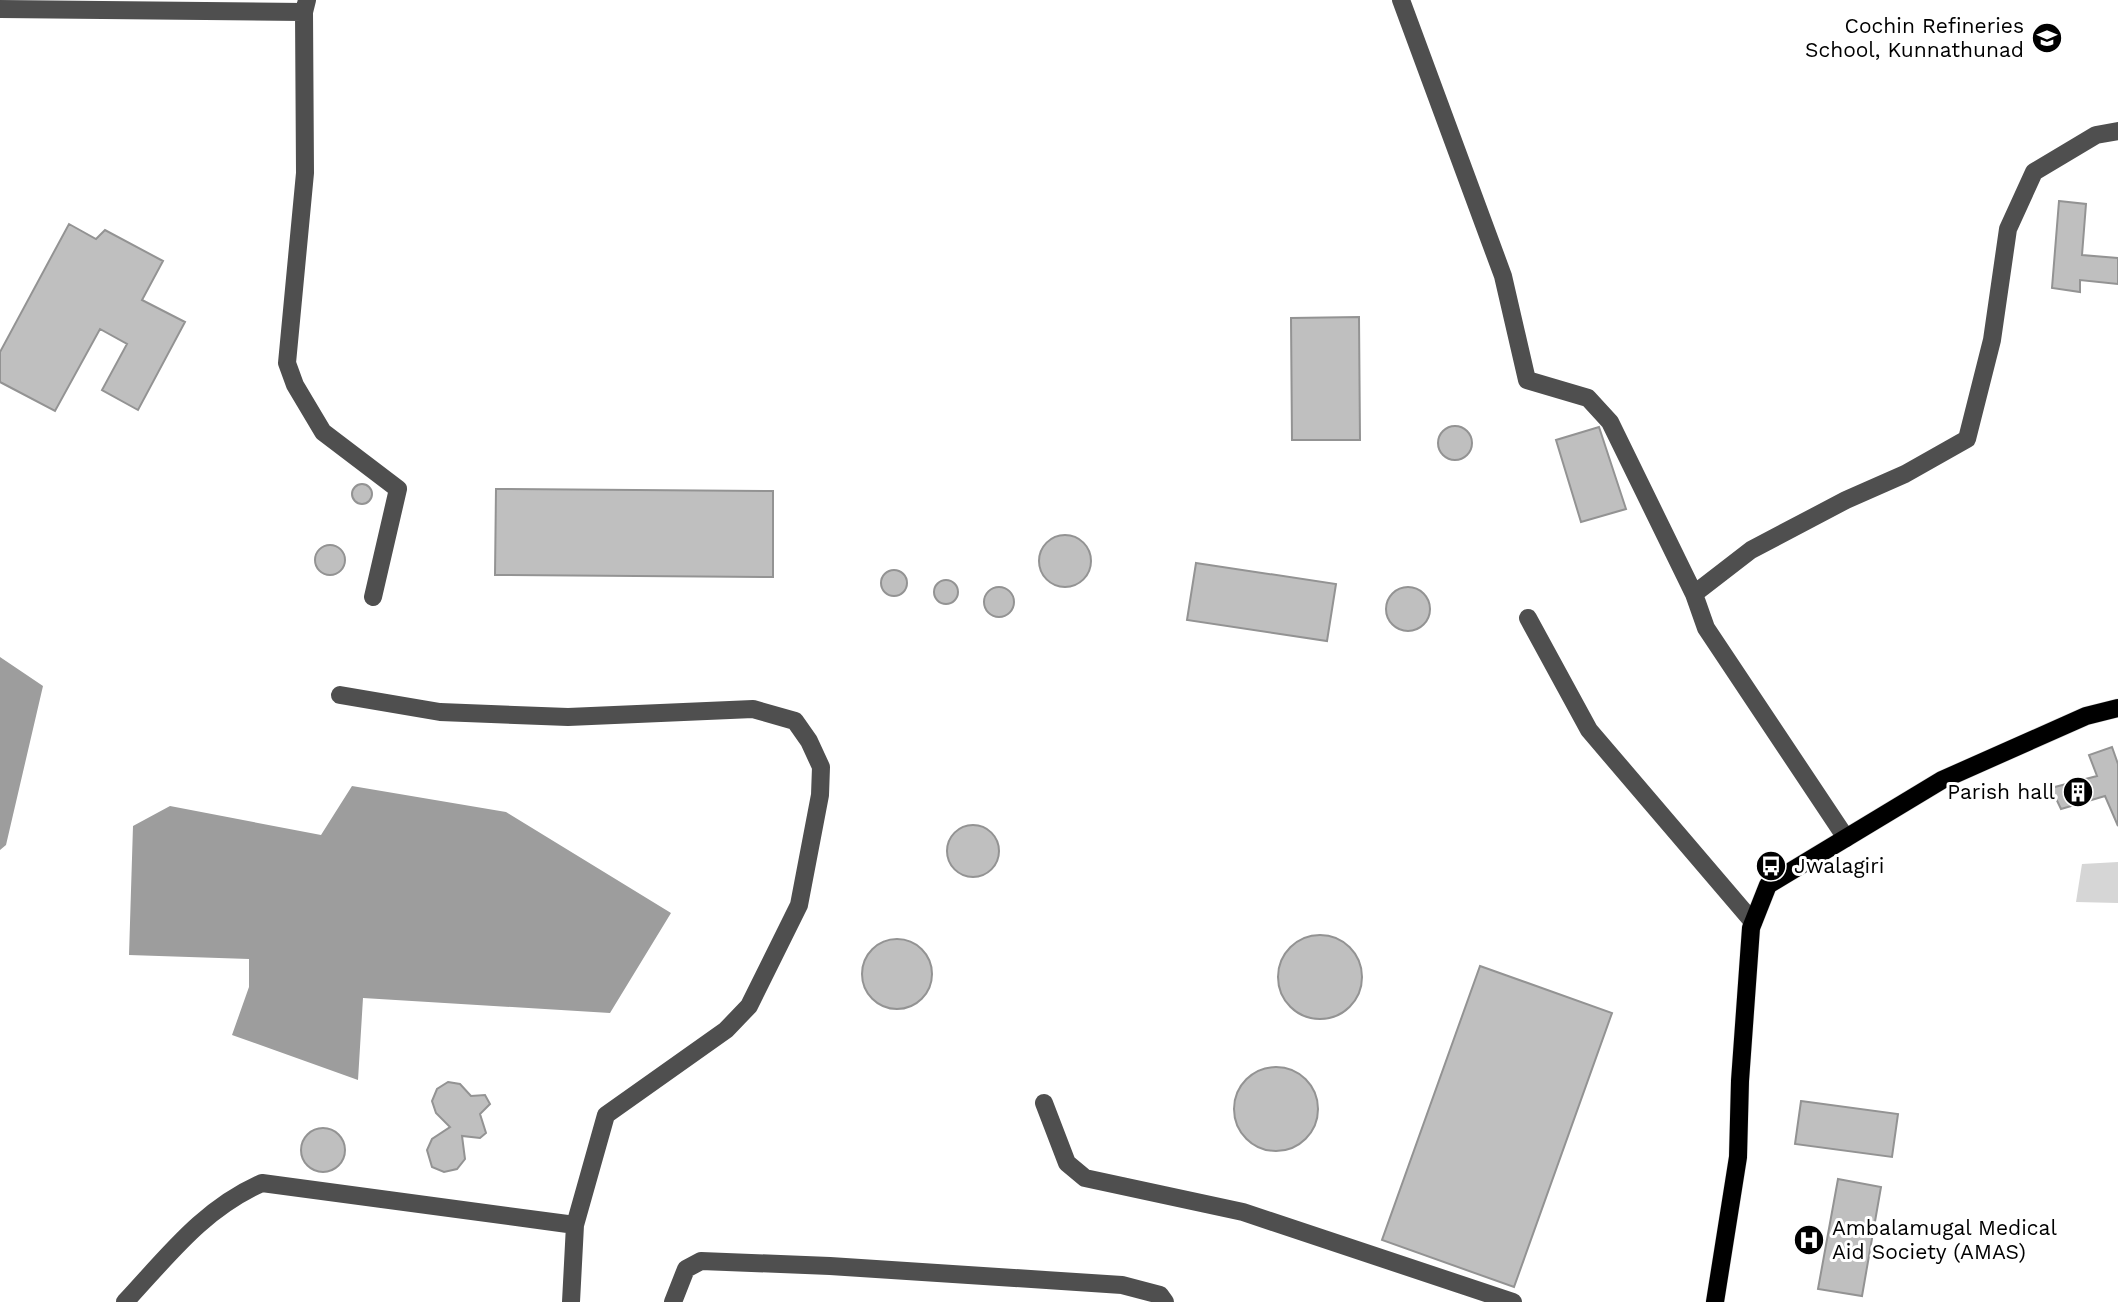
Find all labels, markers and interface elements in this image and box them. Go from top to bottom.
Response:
place label: Cochin Refineries School, Kunnathunad [1805,13,2024,62]
school or university icon: Cochin Refineries School, Kunnathunad [2030,21,2064,55]
building icon: Parish hall [2061,775,2095,809]
place label: Parish hall [1947,779,2056,804]
bus stop icon: Jwalagiri [1754,849,1788,883]
place label: Jwalagiri [1794,853,1884,878]
place label: Ambalamugal Medical Aid Society (AMAS) [1832,1215,2057,1264]
hospital icon: Ambalamugal Medical Aid Society (AMAS) [1792,1223,1826,1257]

